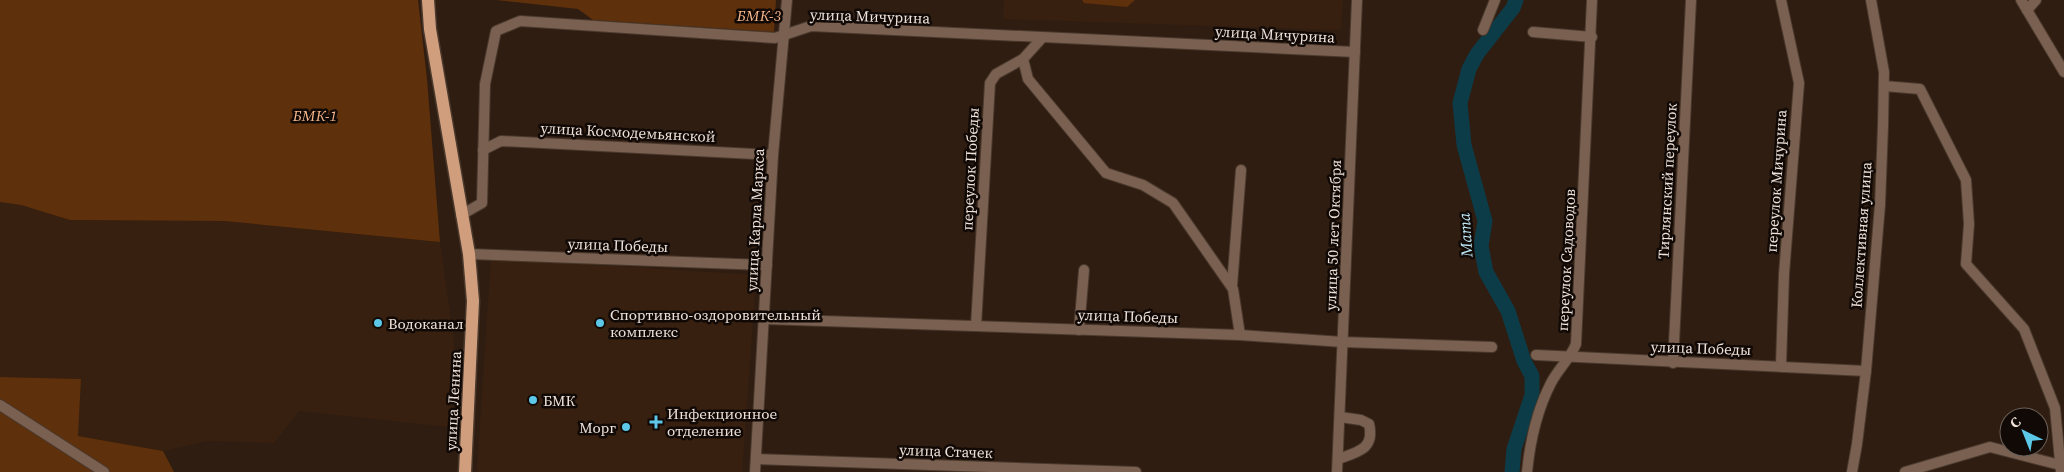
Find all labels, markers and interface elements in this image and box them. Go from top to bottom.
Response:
street label: улица Мичурина [810,3,931,29]
park label: БМК-3 [736,5,782,26]
street label: улица Мичурина [1214,20,1336,48]
street label: Тирлянский переулок [1652,102,1682,259]
park label: БМК-1 [292,105,337,126]
street label: переулок Победы [956,107,984,231]
street label: переулок Мичурина [1761,109,1791,253]
street label: улица Космодемьянской [540,117,716,147]
street label: улица Карла Маркса [741,148,769,292]
street label: улица 50 лет Октября [1320,159,1346,311]
street label: Коллективная улица [1845,161,1877,309]
street label: переулок Садоводов [1552,188,1580,332]
water label: Мата [1452,211,1478,259]
street label: улица Победы [567,233,669,257]
place label: Спортивно-оздоровительный комплекс [610,304,821,342]
street label: улица Победы [1077,304,1179,328]
place label: Водоканал [388,313,464,334]
marker: Водоканал [372,317,384,329]
marker: Спортивно-оздоровительный комплекс [594,317,606,329]
street label: улица Победы [1650,336,1752,360]
street label: улица Ленина [440,350,466,451]
place label: БМК [543,390,576,411]
marker: БМК [527,394,539,406]
place label: Инфекционное отделение [667,403,777,441]
north arrow [1999,407,2049,457]
text: С [2005,412,2025,433]
marker: Инфекционное отделение [649,415,663,429]
place label: Морг [579,417,616,438]
marker: Морг [620,421,632,433]
street label: улица Стачек [899,439,994,463]

